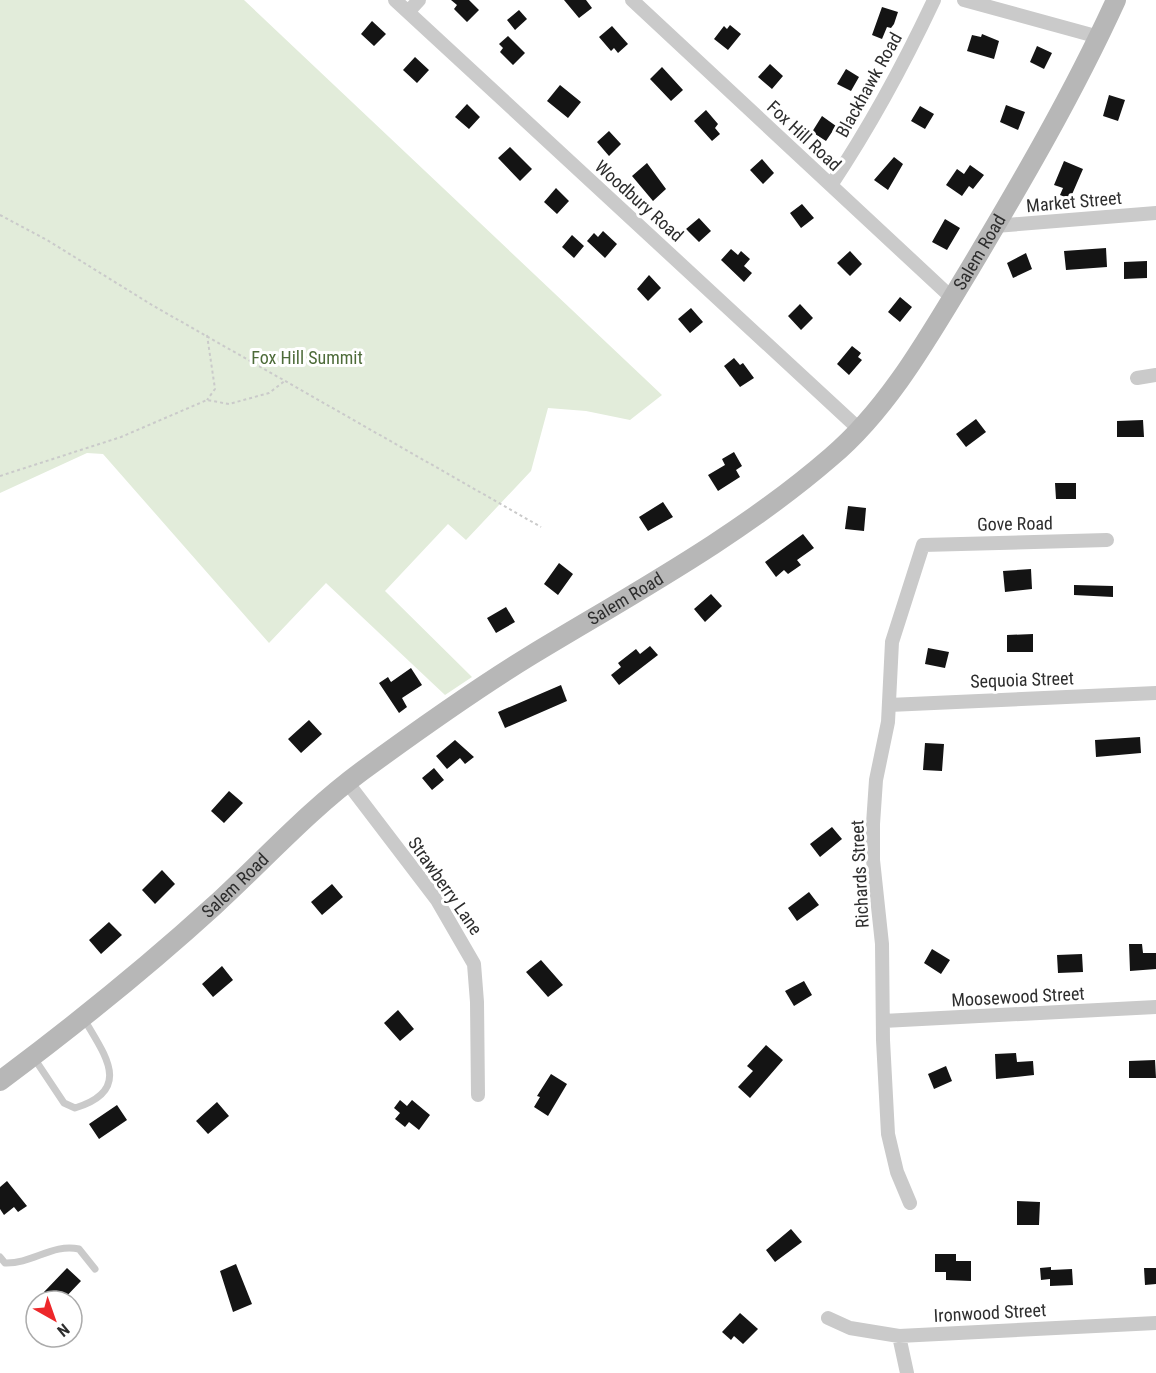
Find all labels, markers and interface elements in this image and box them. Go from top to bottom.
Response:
street label: Blackhawk Road [831,29,906,141]
street label: Fox Hill Road [763,96,846,175]
street label: Woodbury Road [591,156,688,246]
street label: Market Street [1025,187,1123,216]
street label: Salem Road [949,210,1010,294]
park label: Fox Hill Summit [251,347,363,368]
street label: Gove Road [977,512,1053,535]
street label: Salem Road [584,568,667,629]
street label: Sequoia Street [970,667,1074,692]
street label: Richards Street [846,820,873,929]
street label: Strawberry Lane [404,833,487,939]
street label: Salem Road [197,849,273,922]
street label: Moosewood Street [951,983,1085,1010]
north arrow [24,1289,84,1349]
street label: Ironwood Street [933,1299,1047,1326]
text: N [53,1320,73,1341]

